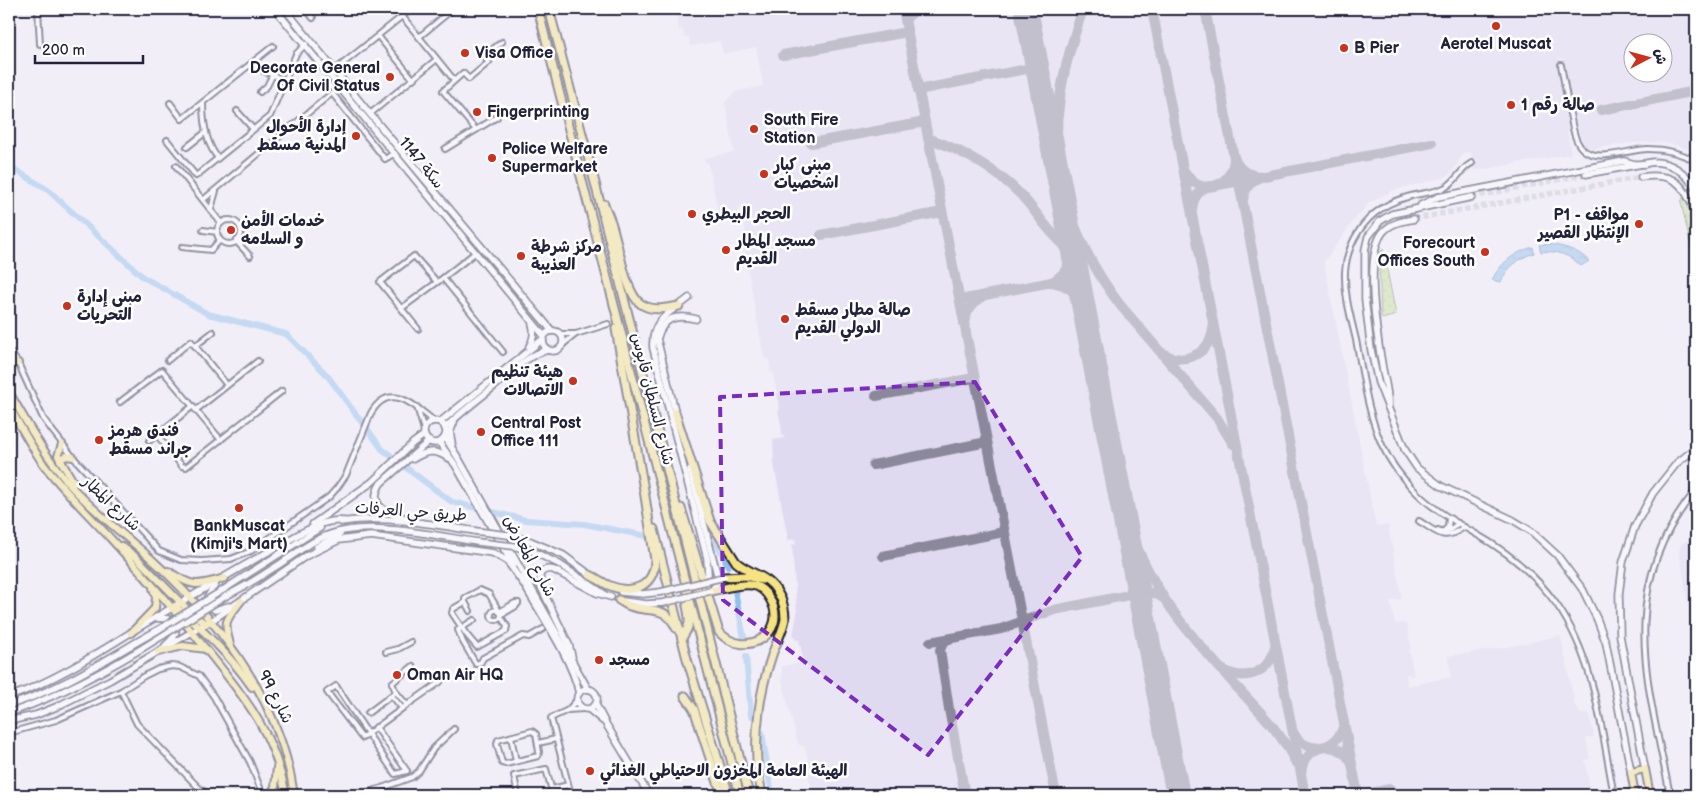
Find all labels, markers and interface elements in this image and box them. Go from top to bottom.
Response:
marker: Aerotel Muscat [1490,20,1502,32]
scale bar [35,32,142,64]
north arrow [1622,32,1672,82]
place label: Aerotel Muscat [1440,35,1552,54]
place label: B Pier [1354,39,1400,58]
text: 200 m [42,41,85,60]
marker: B Pier [1338,42,1350,54]
place label: Visa Office [475,44,553,63]
marker: Visa Office [459,47,471,59]
text: ش [1651,48,1670,65]
place label: Decorate General Of Civil Status [250,59,380,96]
marker: Decorate General Of Civil Status [384,71,396,83]
place label: صالة رقم 1 [1521,96,1595,117]
marker: صالة رقم 1 [1505,99,1517,111]
place label: Fingerprinting [487,103,589,122]
marker: Fingerprinting [471,106,483,118]
place label: South Fire Station [764,111,838,148]
place label: إدارة الأحوال المدنية مسقط [257,115,346,155]
marker: South Fire Station [748,123,760,135]
marker: إدارة الأحوال المدنية مسقط [350,130,362,142]
street label: سكة 1147 [394,133,448,193]
place label: Police Welfare Supermarket [502,140,608,177]
marker: Police Welfare Supermarket [486,152,498,164]
place label: مبنى كبار اشخصيات [772,156,838,193]
marker: مبنى كبار اشخصيات [758,168,770,180]
place label: الحجر البيطري [702,205,791,226]
place label: P1 - مواقف الإنتظار القصير [1536,206,1629,243]
marker: الحجر البيطري [686,208,698,220]
place label: خدمات الأمن و السلامه [241,209,325,249]
marker: P1 - مواقف الإنتظار القصير [1633,218,1645,230]
marker: خدمات الأمن و السلامه [225,224,237,236]
place label: مسجد المطار القديم [734,232,816,271]
place label: Forecourt Offices South [1378,234,1476,271]
place label: مركز شرطة العذيبة [531,238,602,275]
marker: مسجد المطار القديم [720,244,732,256]
marker: Forecourt Offices South [1479,246,1491,258]
marker: مركز شرطة العذيبة [515,250,527,262]
place label: مبنى إدارة التحريات [77,288,142,325]
marker: مبنى إدارة التحريات [61,300,73,312]
place label: صالة مطار مسقط الدولي القديم [795,301,911,342]
marker: صالة مطار مسقط الدولي القديم [779,313,791,325]
street label: شارع السلطان قابوس [625,331,678,467]
place label: هيئة تنظيم الاتصالات [491,363,563,400]
marker: هيئة تنظيم الاتصالات [567,375,579,387]
place label: Central Post Office 111 [491,414,582,451]
place label: فندق هرمز جراند مسقط [107,422,192,459]
marker: Central Post Office 111 [475,426,487,438]
marker: فندق هرمز جراند مسقط [93,434,105,446]
street label: شارع المطار [76,471,144,536]
street label: طريق حي العرفات [354,499,468,529]
marker: BankMuscat (Kimji's Mart) [233,502,245,514]
street label: شارع المعارض [498,512,559,601]
place label: BankMuscat (Kimji's Mart) [190,517,288,554]
place label: مسجد [609,651,650,670]
marker: مسجد [593,654,605,666]
place label: Oman Air HQ [407,666,503,685]
street label: 99 شارع [253,667,297,727]
marker: Oman Air HQ [391,669,403,681]
place label: الهيئة العامة المخزون الاحتياطي الغذائي [600,762,847,785]
marker: الهيئة العامة المخزون الاحتياطي الغذائي [584,765,596,777]

